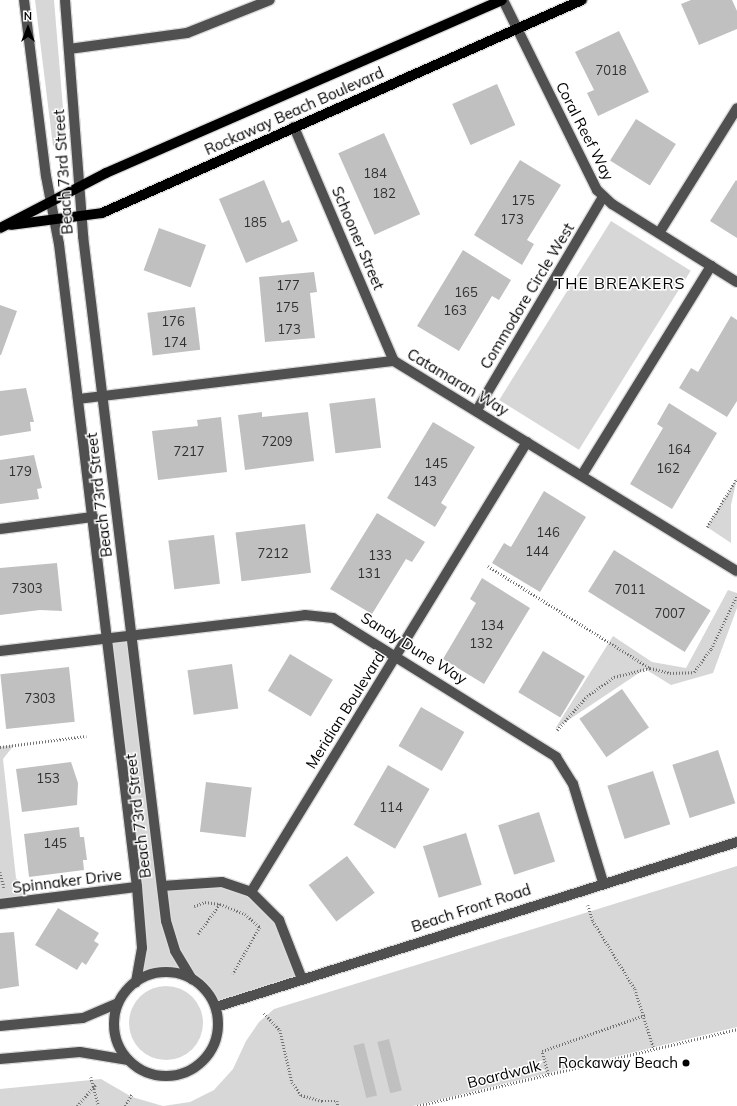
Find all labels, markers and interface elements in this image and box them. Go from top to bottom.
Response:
north arrow [8,8,48,48]
text: N [24,9,32,23]
house number: 7018 [595,62,627,78]
street label: Rockaway Beach Boulevard [202,63,386,159]
street label: Coral Reef Way [552,79,618,183]
street label: Beach 73rd Street [50,109,76,235]
house number: 184 [363,165,387,181]
street label: Schooner Street [328,184,388,292]
house number: 182 [372,185,396,201]
house number: 175 [511,192,535,208]
house number: 173 [500,211,524,227]
house number: 185 [243,214,267,230]
street label: Commodore Circle West [476,220,578,372]
district label: THE BREAKERS [555,273,685,293]
house number: 177 [276,277,300,293]
house number: 165 [454,284,478,300]
house number: 175 [275,299,299,315]
house number: 163 [443,302,467,318]
house number: 176 [161,313,185,329]
house number: 173 [277,321,301,337]
house number: 174 [163,334,187,350]
street label: Catamaran Way [404,345,512,419]
street label: Beach 73rd Street [82,432,116,558]
house number: 7209 [261,433,293,449]
house number: 164 [667,441,691,457]
house number: 7217 [173,443,205,459]
house number: 145 [424,455,448,471]
house number: 162 [656,460,680,476]
house number: 179 [8,463,32,479]
house number: 143 [413,473,437,489]
house number: 146 [536,524,560,540]
house number: 144 [525,543,549,559]
house number: 7212 [257,545,289,561]
house number: 133 [368,547,392,563]
house number: 131 [357,565,381,581]
house number: 7303 [11,580,43,596]
house number: 7011 [614,581,646,597]
house number: 7007 [654,605,686,621]
street label: Sandy Dune Way [358,608,470,688]
house number: 134 [480,617,504,633]
house number: 132 [469,635,493,651]
street label: Meridian Boulevard [302,648,388,772]
house number: 7303 [24,690,56,706]
street label: Beach 73rd Street [121,753,155,879]
house number: 153 [36,770,60,786]
house number: 114 [379,799,403,815]
house number: 145 [43,835,67,851]
street label: Spinnaker Drive [11,865,123,897]
street label: Beach Front Road [409,880,533,936]
place label: Rockaway Beach [558,1054,678,1072]
street label: Boardwalk [465,1056,543,1092]
marker: Rockaway Beach [681,1058,691,1068]

